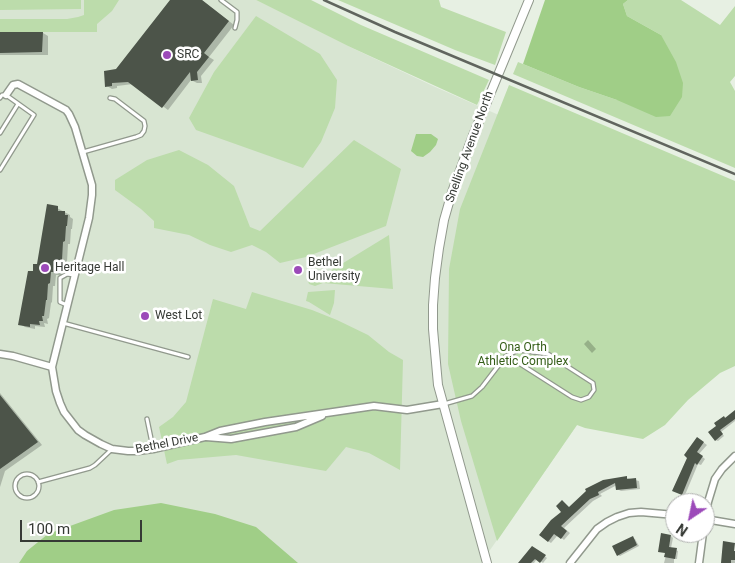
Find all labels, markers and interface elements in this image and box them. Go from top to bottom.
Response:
place label: SRC [177,48,199,62]
marker: SRC [161,49,173,61]
street label: Snelling Avenue North [443,89,497,205]
place label: Bethel University [308,256,360,284]
place label: Heritage Hall [55,261,124,275]
marker: Heritage Hall [39,262,51,274]
marker: Bethel University [292,264,304,276]
place label: West Lot [155,309,202,323]
marker: West Lot [139,310,151,322]
park label: Ona Orth Athletic Complex [478,341,568,369]
street label: Bethel Drive [134,431,200,457]
north arrow [665,493,715,543]
scale bar [22,510,145,542]
text: 100 m [28,520,70,538]
text: N [674,520,691,539]

